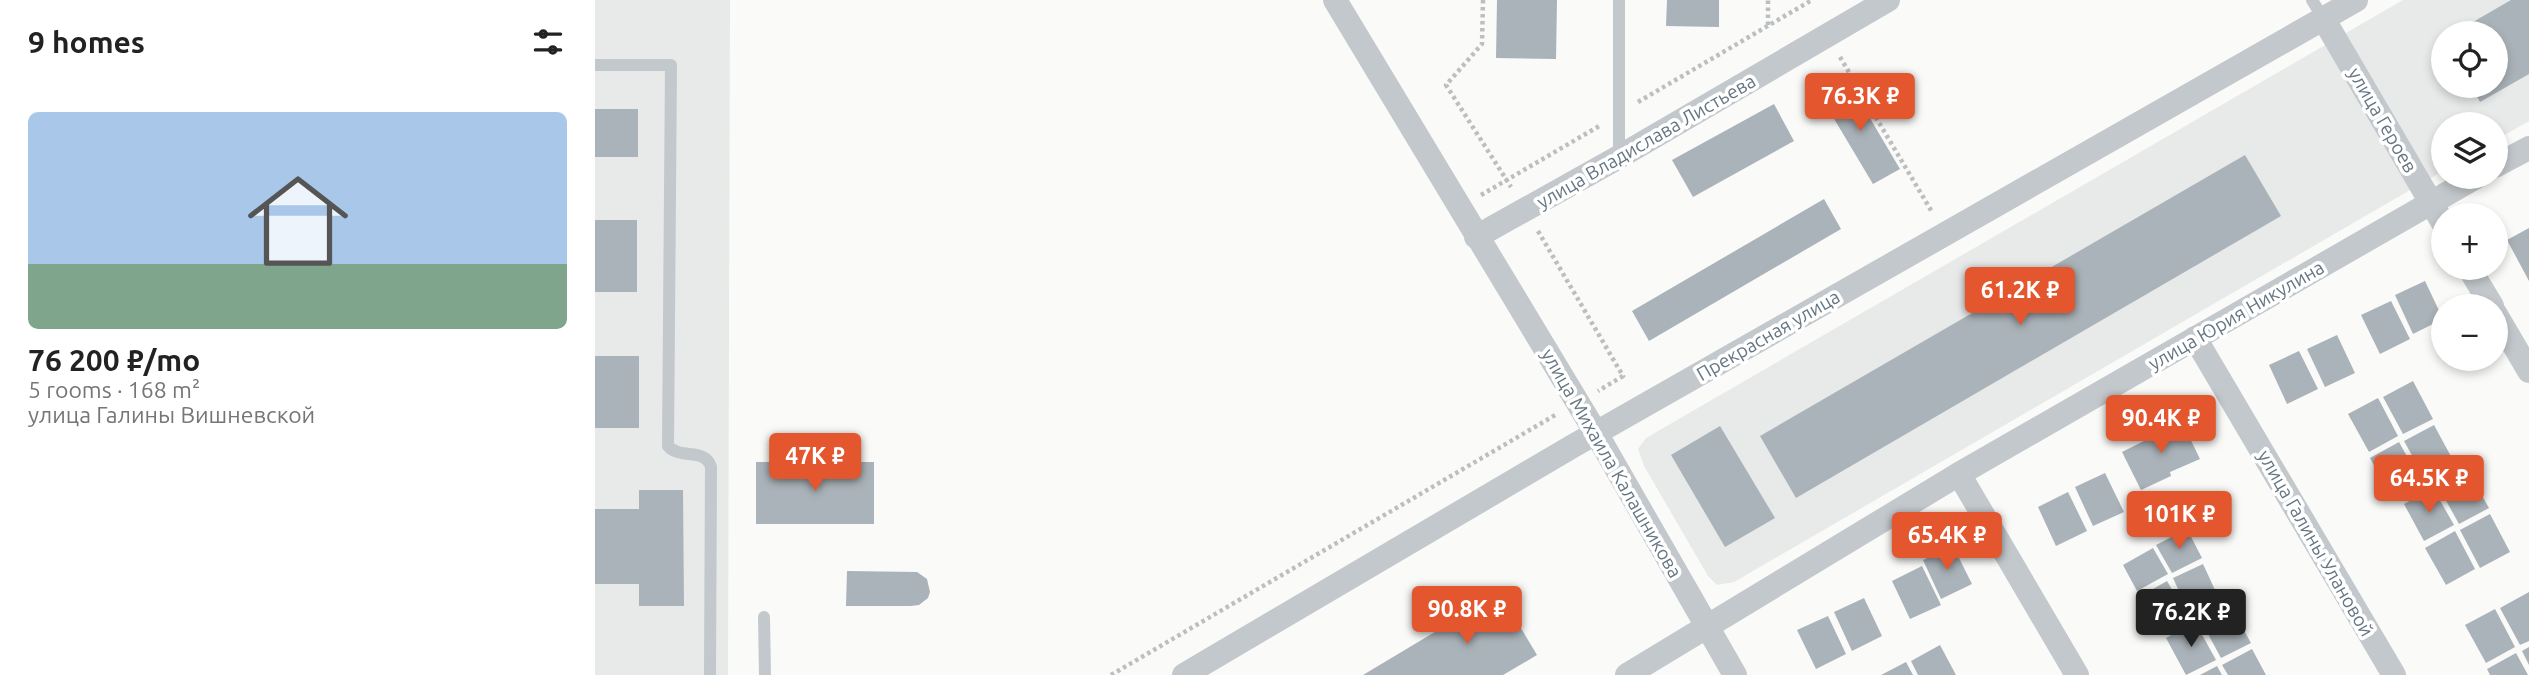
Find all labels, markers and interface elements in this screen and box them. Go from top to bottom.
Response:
map controls [2431,21,2508,371]
button: locate [2431,21,2508,98]
icon: filters [529,23,567,61]
text: 9 homes [28,25,145,59]
street label: улица Героев [2344,64,2422,176]
street label: улица Владислава Листьева [1533,69,1759,213]
pin: 76.3K ₽ [1795,74,1925,133]
text: 76.3K ₽ [1821,83,1899,108]
button: layers [2431,112,2508,189]
icon: home [235,158,361,284]
button: + [2431,203,2508,280]
street label: улица Юрия Никулина [2144,256,2328,374]
pin: 61.2K ₽ [1955,268,2085,327]
text: 61.2K ₽ [1981,277,2059,302]
street label: Прекрасная улица [1693,285,1843,385]
button: − [2431,294,2508,371]
text: 76 200 ₽/mo [28,343,200,377]
street label: улица Михаила Калашникова [1537,345,1687,581]
text: 5 rooms · 168 m² [28,377,200,402]
pin: 90.4K ₽ [2096,396,2226,455]
text: улица Галины Вишневской [28,402,315,427]
text: 90.4K ₽ [2122,405,2200,430]
pin: 47K ₽ [766,434,864,493]
text: 47K ₽ [785,443,845,468]
street label: улица Галины Улановой [2254,446,2378,640]
pin: 64.5K ₽ [2364,456,2494,515]
text: 64.5K ₽ [2390,465,2468,490]
pin: 101K ₽ [2122,491,2236,551]
text: 101K ₽ [2143,501,2215,526]
pin: 65.4K ₽ [1882,512,2012,572]
text: 65.4K ₽ [1908,522,1986,547]
pin: 90.8K ₽ [1402,586,1532,646]
pin: 76.2K ₽ [2126,590,2256,649]
text: 90.8K ₽ [1428,596,1506,621]
text: 76.2K ₽ [2152,599,2230,624]

